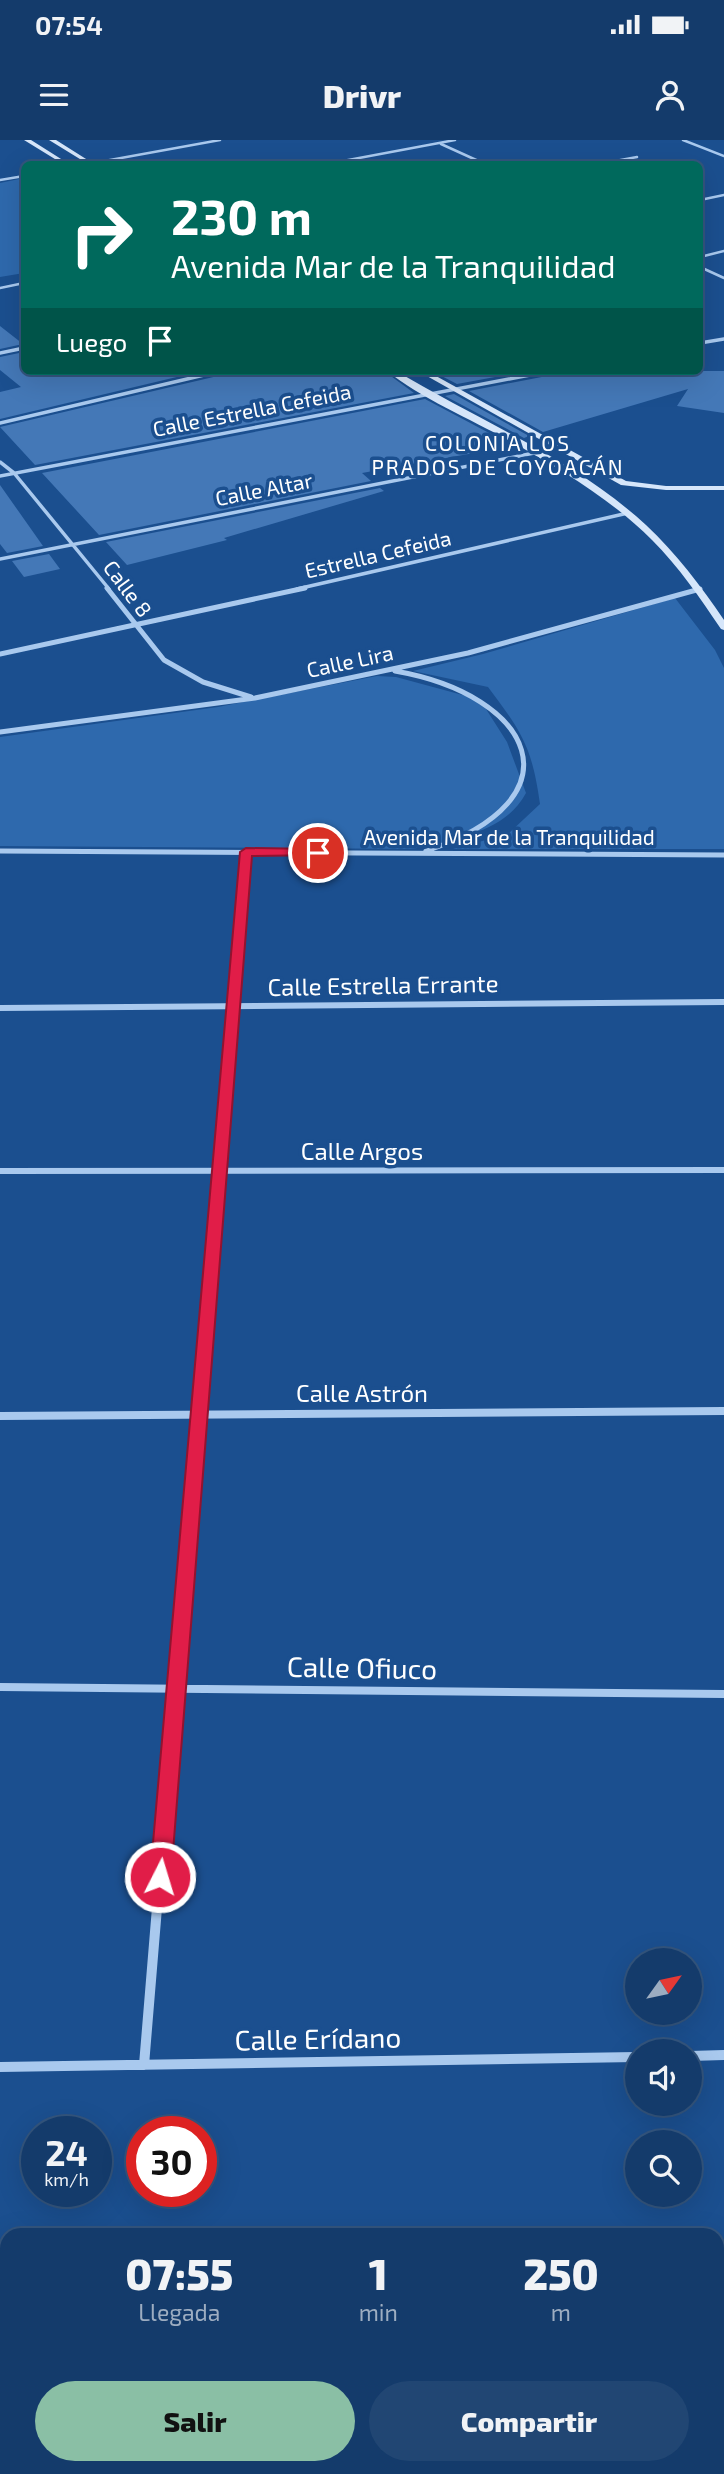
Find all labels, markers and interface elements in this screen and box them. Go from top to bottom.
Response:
text: 07:54 [35,9,103,40]
icon: menu [35,76,73,114]
text: Drivr [323,76,401,114]
icon: person [651,76,689,114]
text: 230 m [171,186,312,245]
icon: right [56,189,147,280]
text: Avenida Mar de la Tranquilidad [171,246,616,284]
icon: arrive [141,322,179,360]
text: Luego [56,326,127,357]
street label: Calle Estrella Cefeida [150,378,353,441]
district label: COLONIA LOS PRADOS DE COYOACÁN [371,430,625,479]
street label: Calle Altar [213,467,315,510]
street label: Estrella Cefeida [302,525,453,583]
street label: Calle 8 [99,555,158,621]
street label: Calle Lira [304,639,395,682]
pin [288,823,348,883]
street label: Avenida Mar de la Tranquilidad [363,824,655,849]
icon: arrive [299,834,337,872]
street label: Calle Estrella Errante [267,968,499,1001]
street label: Calle Argos [301,1136,423,1165]
street label: Calle Astrón [296,1378,428,1407]
street label: Calle Ofiuco [287,1649,437,1685]
position arrow [123,1840,197,1914]
north arrow [625,1948,702,2025]
map controls [625,1948,702,2207]
street label: Calle Erídano [234,2020,402,2056]
button: sound [625,2039,702,2116]
speed limit sign: 30 [126,2116,217,2207]
button: search [625,2130,702,2207]
text: 24 [45,2131,88,2173]
text: km/h [44,2168,89,2190]
text: 07:55 [125,2248,233,2298]
text: 1 [369,2248,388,2298]
text: 250 [523,2248,599,2298]
text: Llegada [138,2298,220,2326]
text: min [359,2298,398,2326]
text: m [551,2298,571,2326]
button: Salir [35,2381,355,2461]
button: Compartir [369,2381,689,2461]

